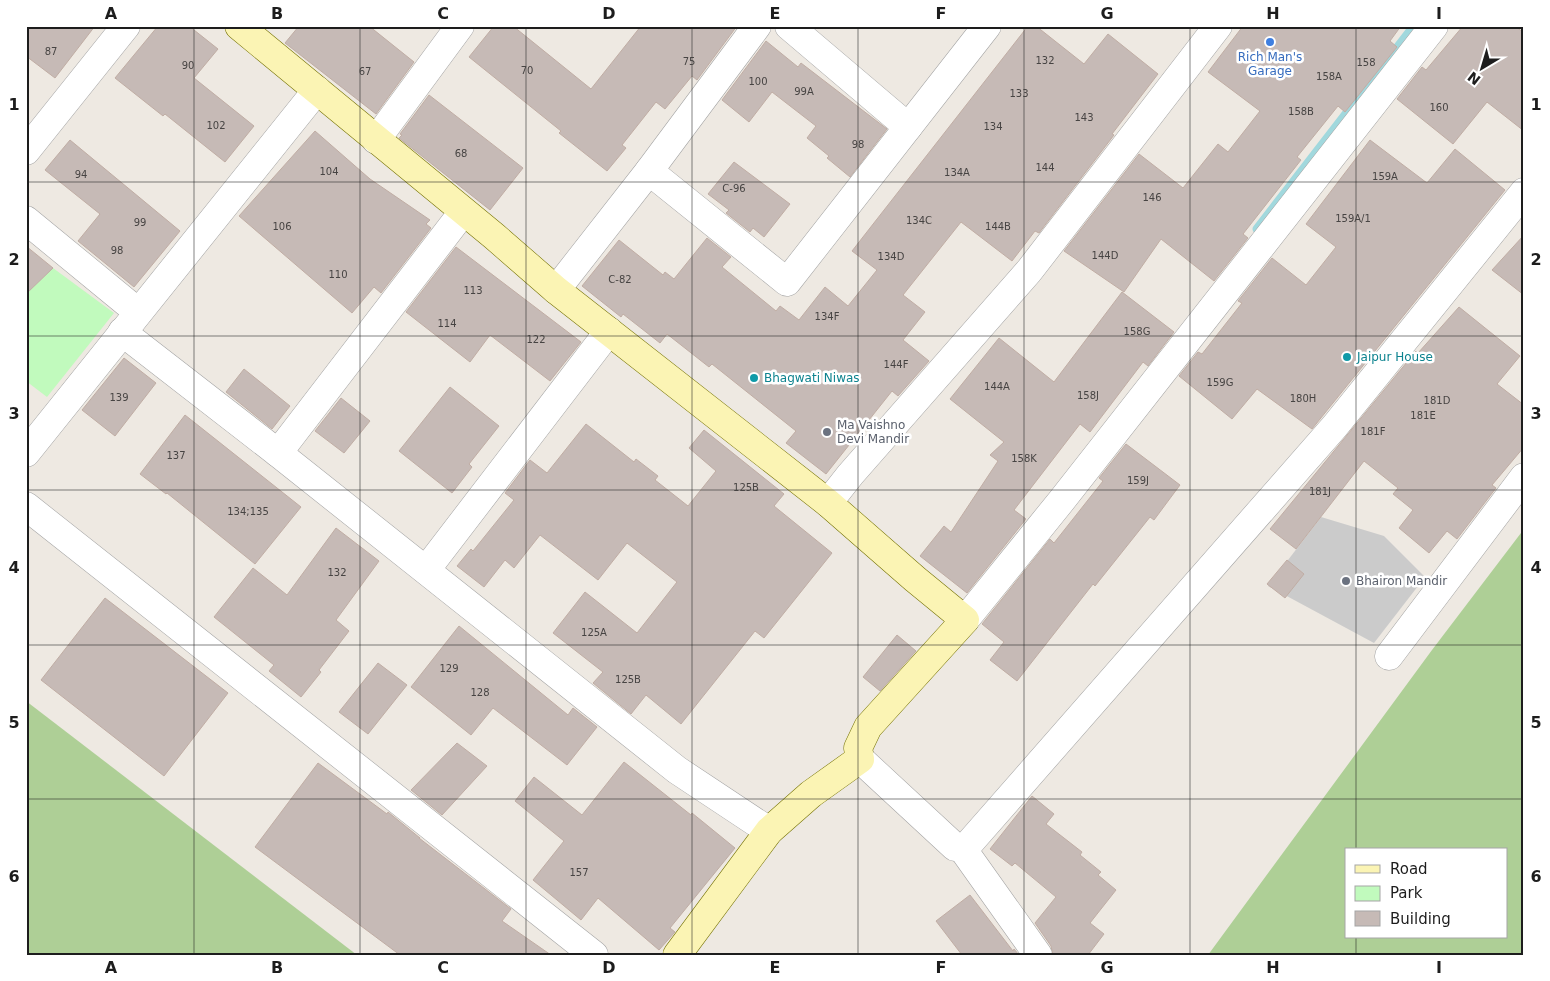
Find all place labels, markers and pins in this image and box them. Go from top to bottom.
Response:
marker: Rich Man's Garage [1264,36,1276,48]
place label: Rich Man's Garage [1238,50,1302,78]
place label: Jaipur House [1356,350,1433,364]
marker: Jaipur House [1341,351,1353,363]
place label: Bhagwati Niwas [764,371,860,385]
marker: Bhagwati Niwas [748,372,760,384]
place label: Ma Vaishno Devi Mandir [837,418,909,446]
marker: Ma Vaishno Devi Mandir [821,426,833,438]
place label: Bhairon Mandir [1356,574,1447,588]
marker: Bhairon Mandir [1340,575,1352,587]

